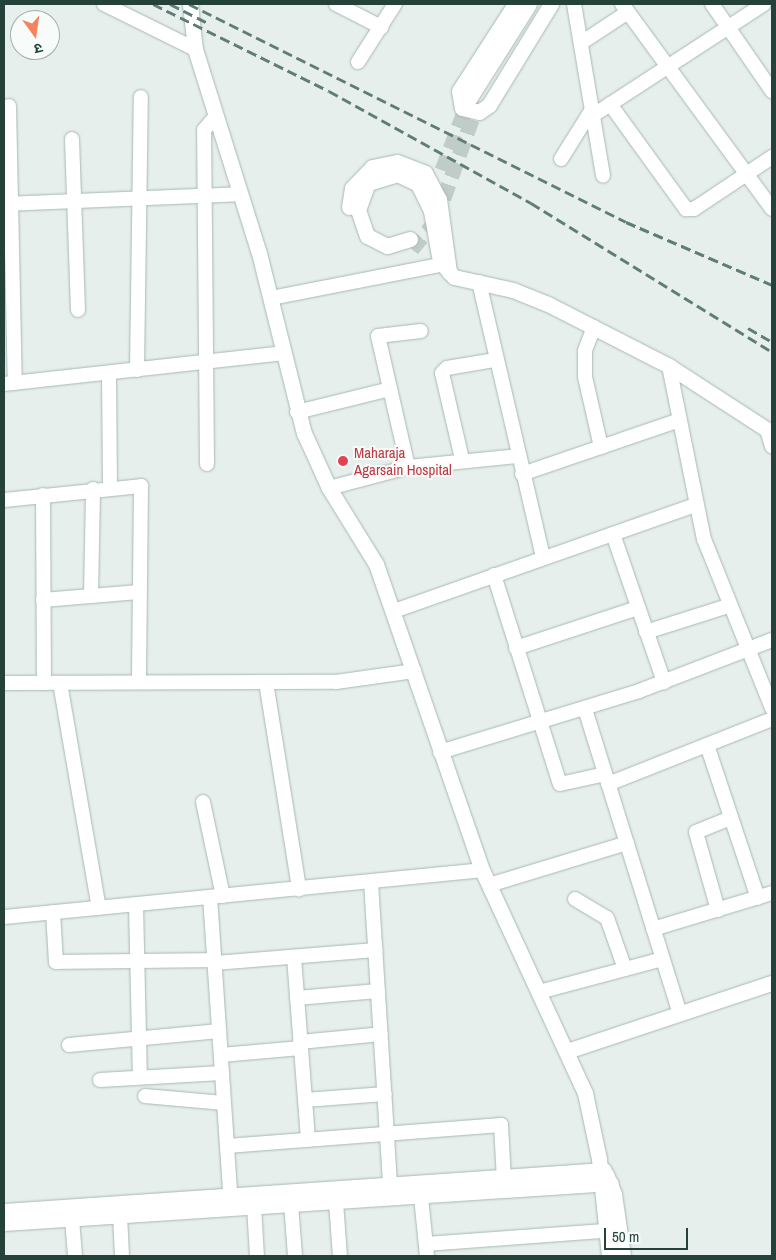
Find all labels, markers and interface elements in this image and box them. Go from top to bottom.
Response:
north arrow [10,10,60,60]
text: उ [32,39,45,58]
place label: Maharaja Agarsain Hospital [354,443,452,478]
marker: Maharaja Agarsain Hospital [336,454,350,468]
scale bar [606,1218,690,1250]
text: 50 m [612,1226,639,1247]

